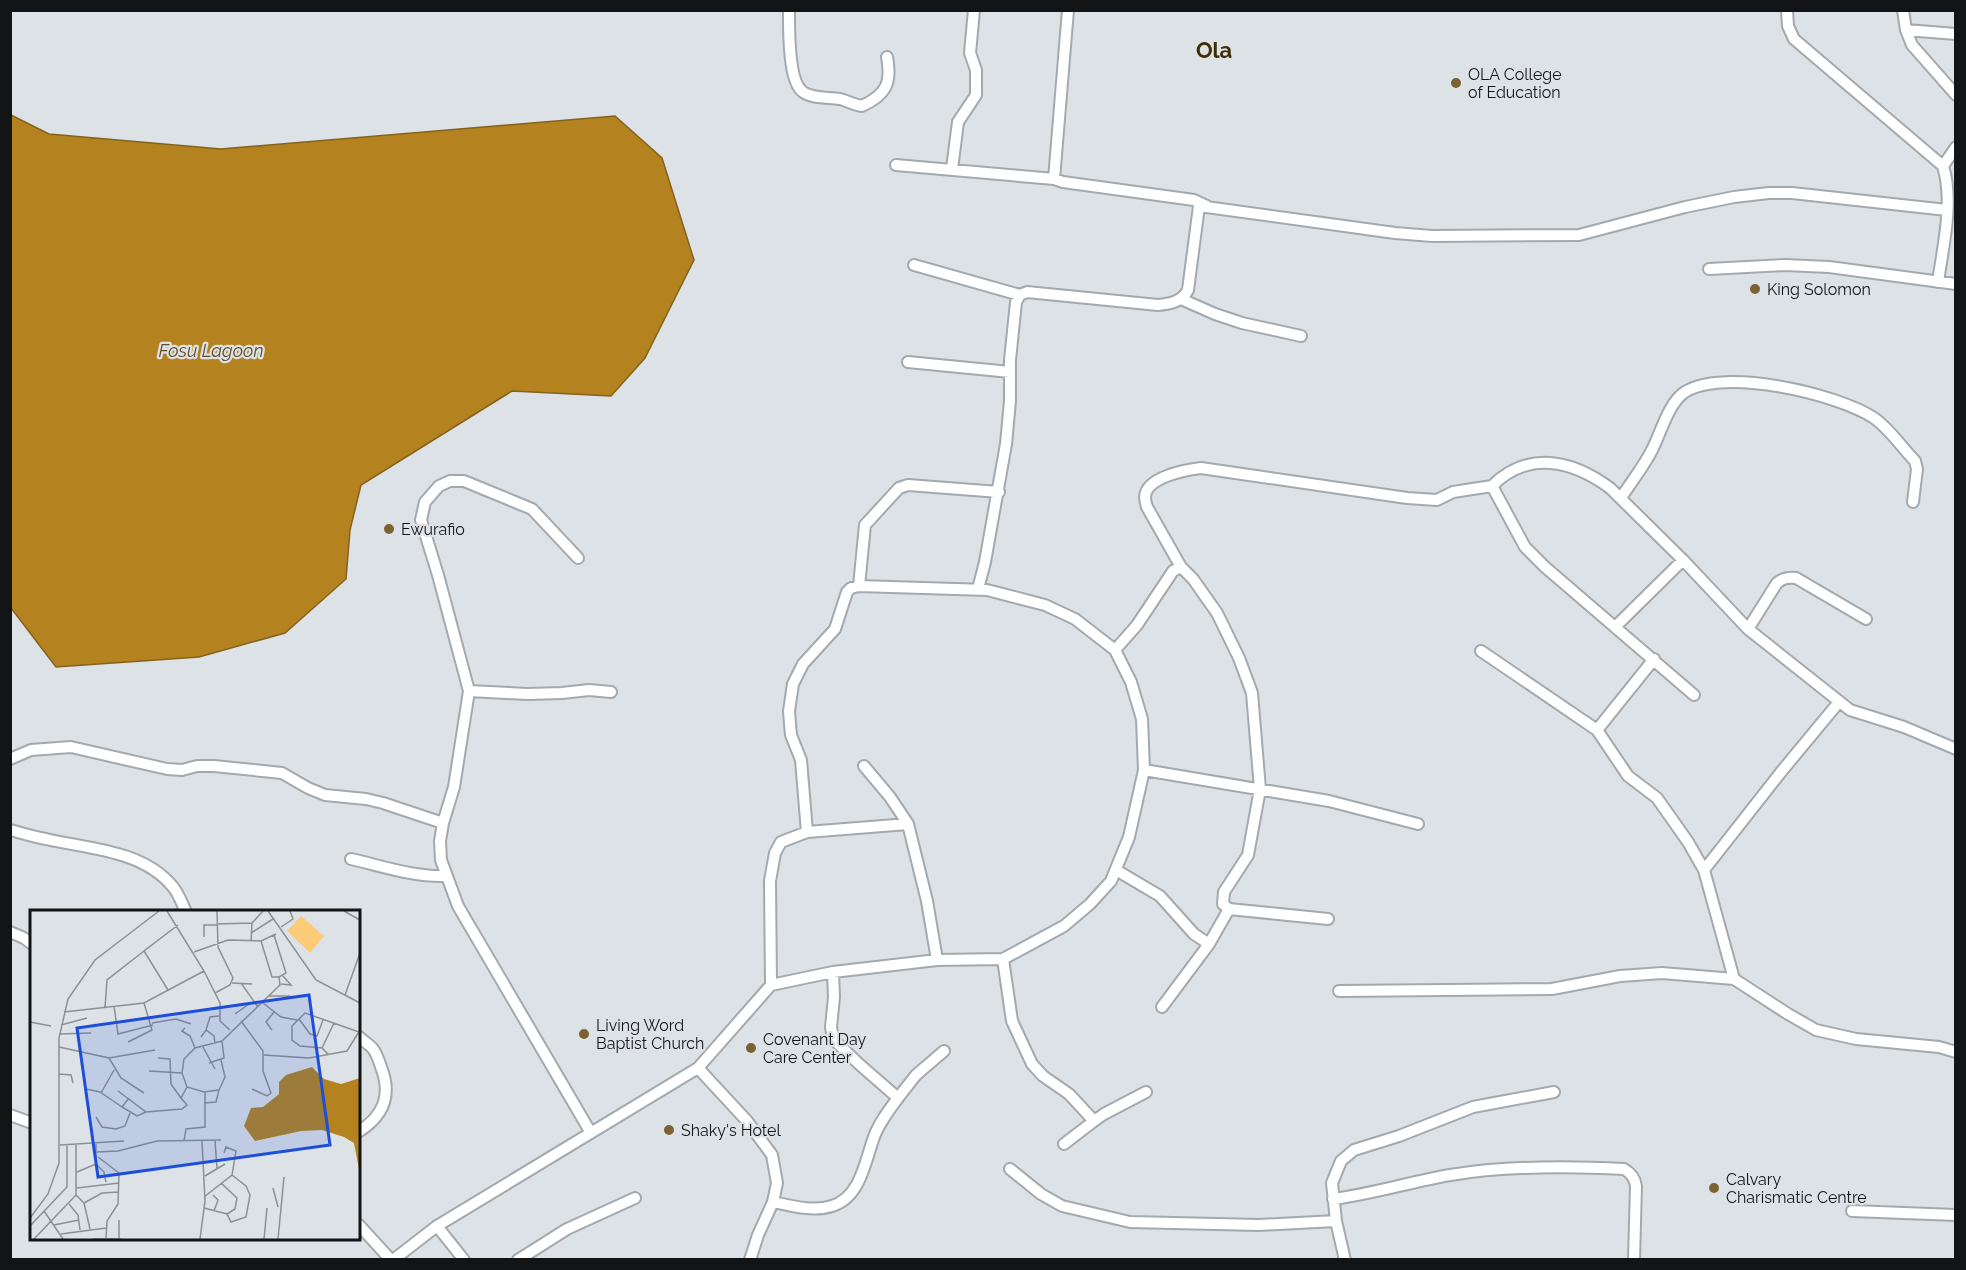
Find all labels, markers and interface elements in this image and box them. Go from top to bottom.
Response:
district label: Ola [1196,37,1232,63]
place label: OLA College of Education [1468,65,1562,102]
marker: OLA College of Education [1449,76,1463,90]
place label: King Solomon [1767,280,1871,299]
marker: King Solomon [1748,282,1762,296]
water label: Fosu Lagoon [159,340,263,361]
place label: Ewurafio [401,520,465,539]
marker: Ewurafio [382,522,396,536]
inset map [30,910,360,1240]
place label: Living Word Baptist Church [596,1016,704,1053]
marker: Living Word Baptist Church [577,1027,591,1041]
place label: Covenant Day Care Center [763,1030,866,1067]
marker: Covenant Day Care Center [744,1041,758,1055]
place label: Shaky's Hotel [681,1121,781,1140]
marker: Shaky's Hotel [662,1123,676,1137]
place label: Calvary Charismatic Centre [1726,1170,1867,1207]
marker: Calvary Charismatic Centre [1707,1181,1721,1195]

